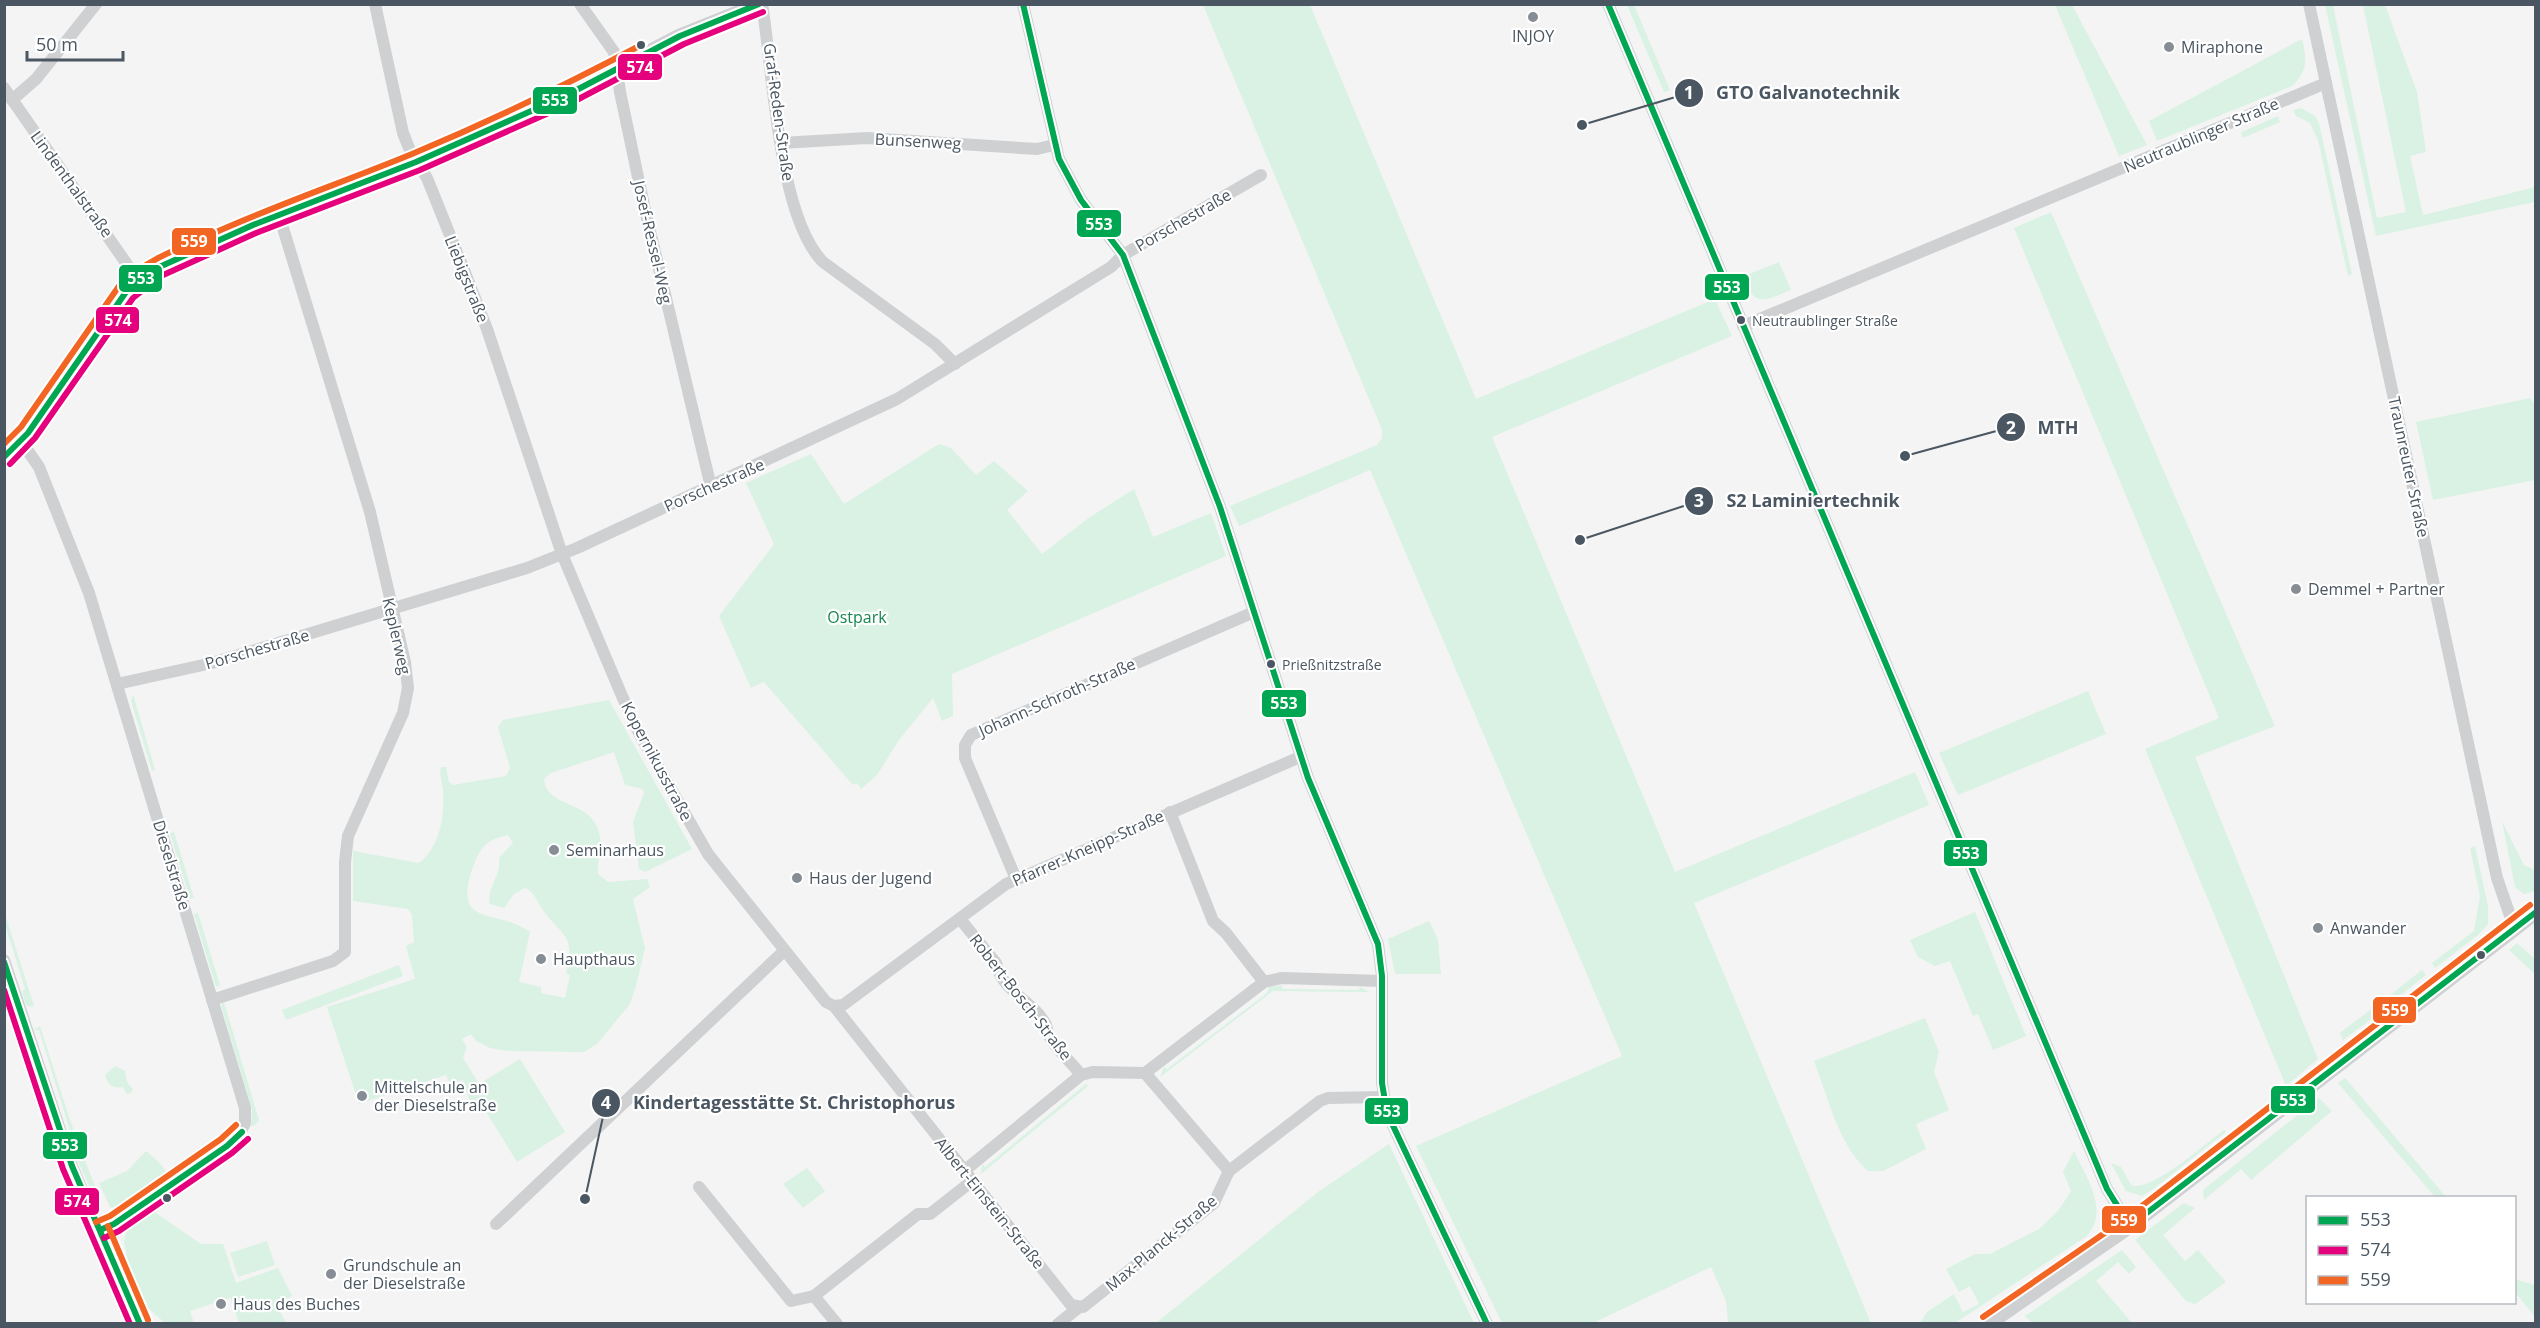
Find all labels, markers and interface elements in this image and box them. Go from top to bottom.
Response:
marker: INJOY [1526,10,1540,24]
scale bar [27,24,123,62]
place label: INJOY [1512,25,1554,47]
text: 50 m [36,32,78,56]
place label: Miraphone [2181,36,2263,58]
unlabelled marker [635,39,647,51]
marker: Miraphone [2162,40,2176,54]
street label: Graf-Reden-Straße [758,42,800,182]
line badge: 574 [617,53,663,81]
text: 574 [626,56,654,78]
callout: GTO Galvanotechnik [1674,75,1912,111]
text: 1 [1684,80,1694,104]
text: GTO Galvanotechnik [1716,80,1901,104]
line badge: 553 [532,86,578,115]
text: 553 [541,89,569,111]
street label: Neutraublinger Straße [2120,92,2282,178]
street label: Lindenthalstraße [26,126,118,242]
street label: Bunsenweg [874,128,962,154]
street label: Josef-Ressel-Weg [628,176,678,306]
street label: Porschestraße [1131,184,1235,256]
line badge: 553 [1076,209,1122,238]
text: 553 [1085,213,1113,235]
line badge: 559 [171,227,217,256]
text: 559 [180,230,208,252]
street label: Liebigstraße [440,232,494,326]
line badge: 553 [118,264,163,293]
text: 553 [127,267,155,289]
line badge: 553 [1704,273,1750,301]
text: 553 [1713,276,1741,298]
line badge: 574 [95,306,140,334]
text: 574 [104,309,132,331]
place label: Neutraublinger Straße [1752,311,1898,330]
marker: Neutraublinger Straße [1735,314,1747,326]
street label: Traunreuter Straße [2383,395,2435,539]
callout: MTH [1996,409,2091,445]
text: 2 [2006,415,2016,439]
text: MTH [2037,415,2079,439]
street label: Porschestraße [660,453,768,517]
callout: S2 Laminiertechnik [1684,483,1911,519]
text: 3 [1694,488,1704,512]
text: S2 Laminiertechnik [1726,488,1900,512]
place label: Demmel + Partner [2308,578,2445,600]
marker: Demmel + Partner [2289,582,2303,596]
street label: Keplerweg [377,595,417,677]
park label: Ostpark [827,606,887,628]
street label: Porschestraße [202,624,312,674]
street label: Johann-Schroth-Straße [973,653,1139,742]
place label: Prießnitzstraße [1282,655,1382,674]
marker: Prießnitzstraße [1265,658,1277,670]
line badge: 553 [1261,689,1307,718]
text: 553 [1270,692,1298,714]
street label: Kopernikusstraße [616,697,698,825]
street label: Pfarrer-Kneipp-Straße [1009,805,1167,891]
street label: Dieselstraße [148,817,196,913]
place label: Seminarhaus [566,839,664,861]
line badge: 553 [1943,839,1988,867]
text: 553 [1952,842,1980,864]
marker: Seminarhaus [547,843,561,857]
place label: Haus der Jugend [809,867,932,889]
marker: Haus der Jugend [790,871,804,885]
place label: Anwander [2330,917,2407,939]
marker: Anwander [2311,921,2325,935]
street label: Robert-Bosch-Straße [965,929,1077,1065]
place label: Haupthaus [553,948,635,970]
unlabelled marker [2475,949,2487,961]
marker: Haupthaus [534,952,548,966]
line badge: 559 [2372,996,2417,1024]
text: 559 [2381,999,2409,1021]
place label: Mittelschule an der Dieselstraße [374,1076,496,1116]
callout: Kindertagesstätte St. Christophorus [591,1085,967,1121]
line badge: 553 [2270,1085,2316,1114]
marker: Mittelschule an der Dieselstraße [355,1089,369,1103]
text: 553 [2279,1089,2307,1111]
text: 4 [601,1090,611,1114]
text: Kindertagesstätte St. Christophorus [633,1090,955,1114]
line badge: 553 [1364,1097,1409,1125]
text: 553 [1373,1100,1401,1122]
line badge: 553 [42,1131,88,1160]
street label: Albert-Einstein-Straße [930,1133,1050,1273]
text: 553 [51,1134,79,1156]
line badge: 574 [54,1187,100,1216]
text: 574 [63,1190,91,1212]
street label: Max-Planck-Straße [1101,1190,1221,1296]
unlabelled marker [161,1192,173,1204]
legend [2306,1196,2516,1304]
line badge: 559 [2101,1205,2147,1234]
text: 553 [2360,1207,2391,1231]
text: 559 [2110,1209,2138,1231]
text: 574 [2360,1237,2391,1261]
place label: Grundschule an der Dieselstraße [343,1254,465,1294]
marker: Grundschule an der Dieselstraße [324,1267,338,1281]
text: 559 [2360,1267,2391,1291]
place label: Haus des Buches [233,1293,360,1315]
marker: Haus des Buches [214,1297,228,1311]

